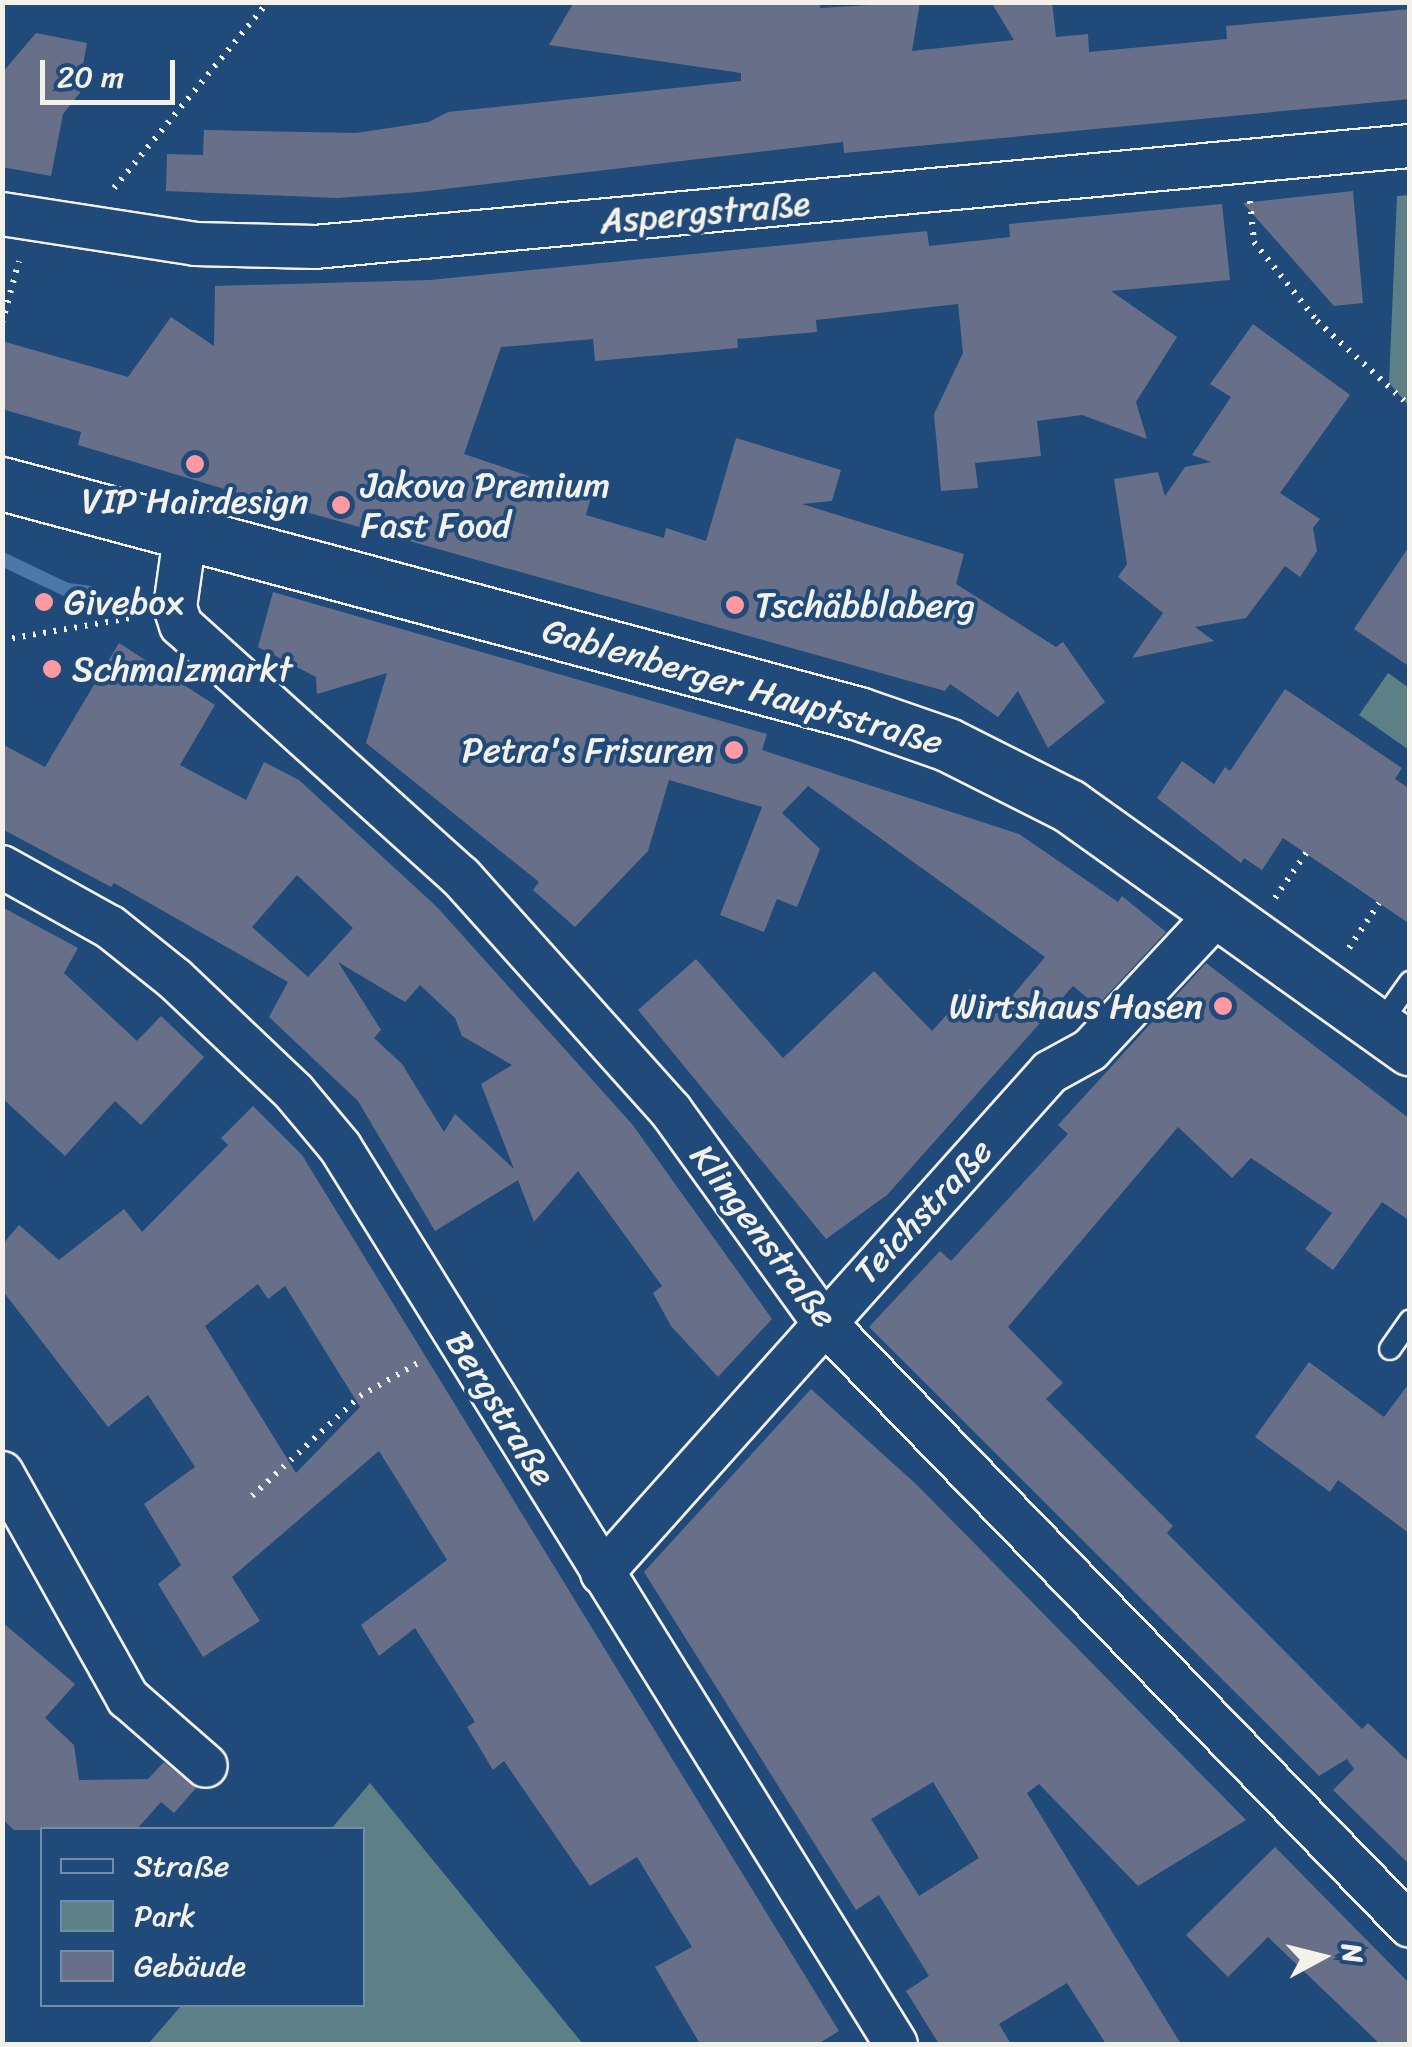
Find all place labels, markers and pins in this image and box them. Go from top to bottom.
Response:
marker: VIP Hairdesign [184,453,206,475]
place label: Jakova Premium Fast Food [361,464,610,546]
place label: VIP Hairdesign [82,480,308,522]
marker: Jakova Premium Fast Food [330,494,352,516]
place label: Givebox [64,581,184,623]
place label: Tschäbblaberg [755,584,975,626]
marker: Givebox [33,591,55,613]
marker: Tschäbblaberg [724,594,746,616]
place label: Schmalzmarkt [72,648,292,690]
marker: Schmalzmarkt [41,658,63,680]
place label: Petra's Frisuren [463,729,714,771]
marker: Petra's Frisuren [723,739,745,761]
place label: Wirtshaus Hasen [947,985,1203,1027]
marker: Wirtshaus Hasen [1212,995,1234,1017]

